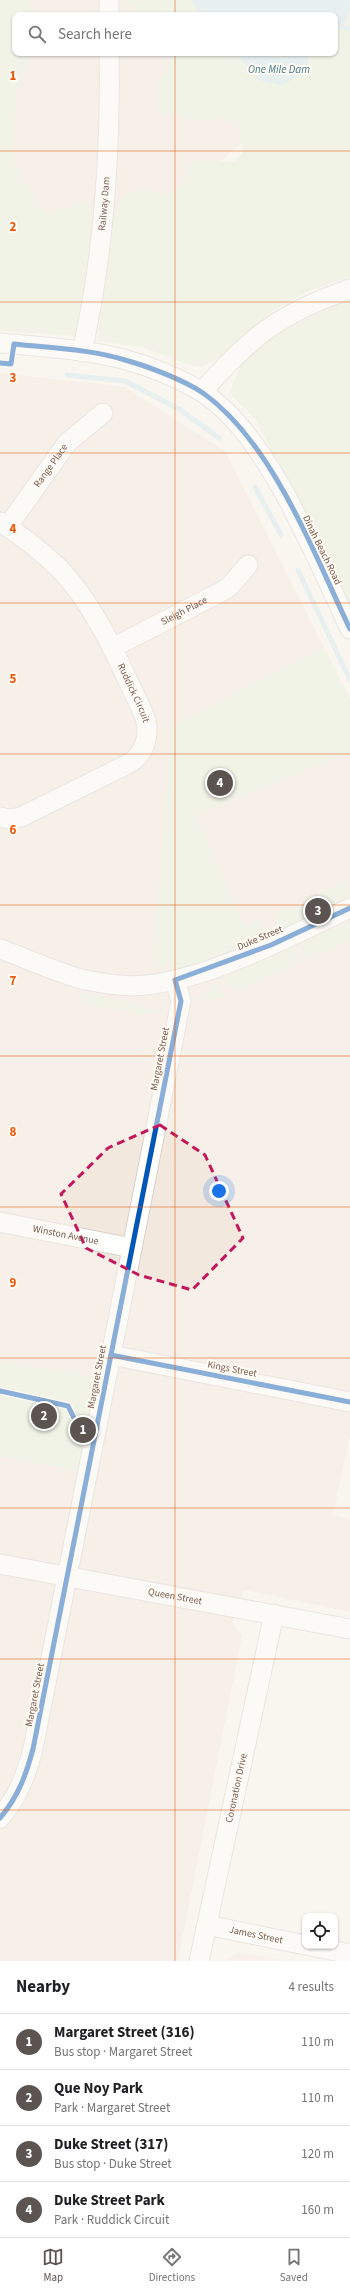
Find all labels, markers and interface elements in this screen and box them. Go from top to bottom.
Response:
search box [12,12,338,56]
icon: search [26,23,48,45]
text: Search here [58,24,132,45]
water label: One Mile Dam [248,62,310,77]
text: 1 [10,67,17,85]
street label: Railway Dam [95,176,113,231]
text: 2 [10,218,17,236]
text: 3 [10,369,17,387]
street label: Range Place [30,441,71,490]
street label: Dinah Beach Road [299,513,345,587]
text: 4 [10,520,17,538]
street label: Sleigh Place [158,593,210,629]
street label: Ruddick Circuit [114,661,153,725]
text: 5 [10,670,17,688]
pin: 4 [207,768,233,798]
text: 6 [10,821,17,839]
pin: 3 [305,896,331,926]
street label: Duke Street [235,922,286,954]
text: 7 [10,972,17,990]
street label: Margaret Street [147,1026,173,1092]
text: 8 [10,1123,17,1141]
your location [209,1181,229,1201]
street label: Winston Avenue [32,1222,100,1248]
text: 9 [10,1274,17,1292]
street label: Margaret Street [84,1344,110,1410]
street label: Kings Street [206,1357,258,1381]
pin: 2 [31,1401,57,1431]
pin: 1 [70,1415,96,1445]
street label: Queen Street [147,1585,204,1608]
street label: Margaret Street [22,1662,48,1728]
street label: Coronation Drive [222,1752,251,1824]
map controls [302,1913,338,1949]
button: locate [302,1913,338,1949]
street label: James Street [228,1923,285,1947]
text: Nearby [16,1975,70,1999]
text: 4 results [289,1978,334,1996]
text: Margaret Street (316) [54,2022,195,2043]
text: 1 [26,2033,32,2051]
text: 110 m [301,2033,334,2051]
text: Bus stop · Margaret Street [54,2043,192,2061]
text: Que Noy Park [54,2078,143,2099]
text: 2 [26,2089,32,2107]
text: 110 m [301,2089,334,2107]
text: Park · Margaret Street [54,2099,170,2117]
text: Duke Street (317) [54,2134,168,2155]
text: 3 [26,2145,32,2163]
text: 120 m [301,2145,334,2163]
text: Bus stop · Duke Street [54,2155,172,2173]
text: Duke Street Park [54,2190,165,2211]
text: 4 [26,2201,32,2219]
text: 160 m [301,2201,334,2219]
text: Park · Ruddick Circuit [54,2211,169,2229]
tab: Map [42,2246,64,2285]
tab: Directions [149,2246,195,2285]
tab: Saved [280,2246,308,2285]

